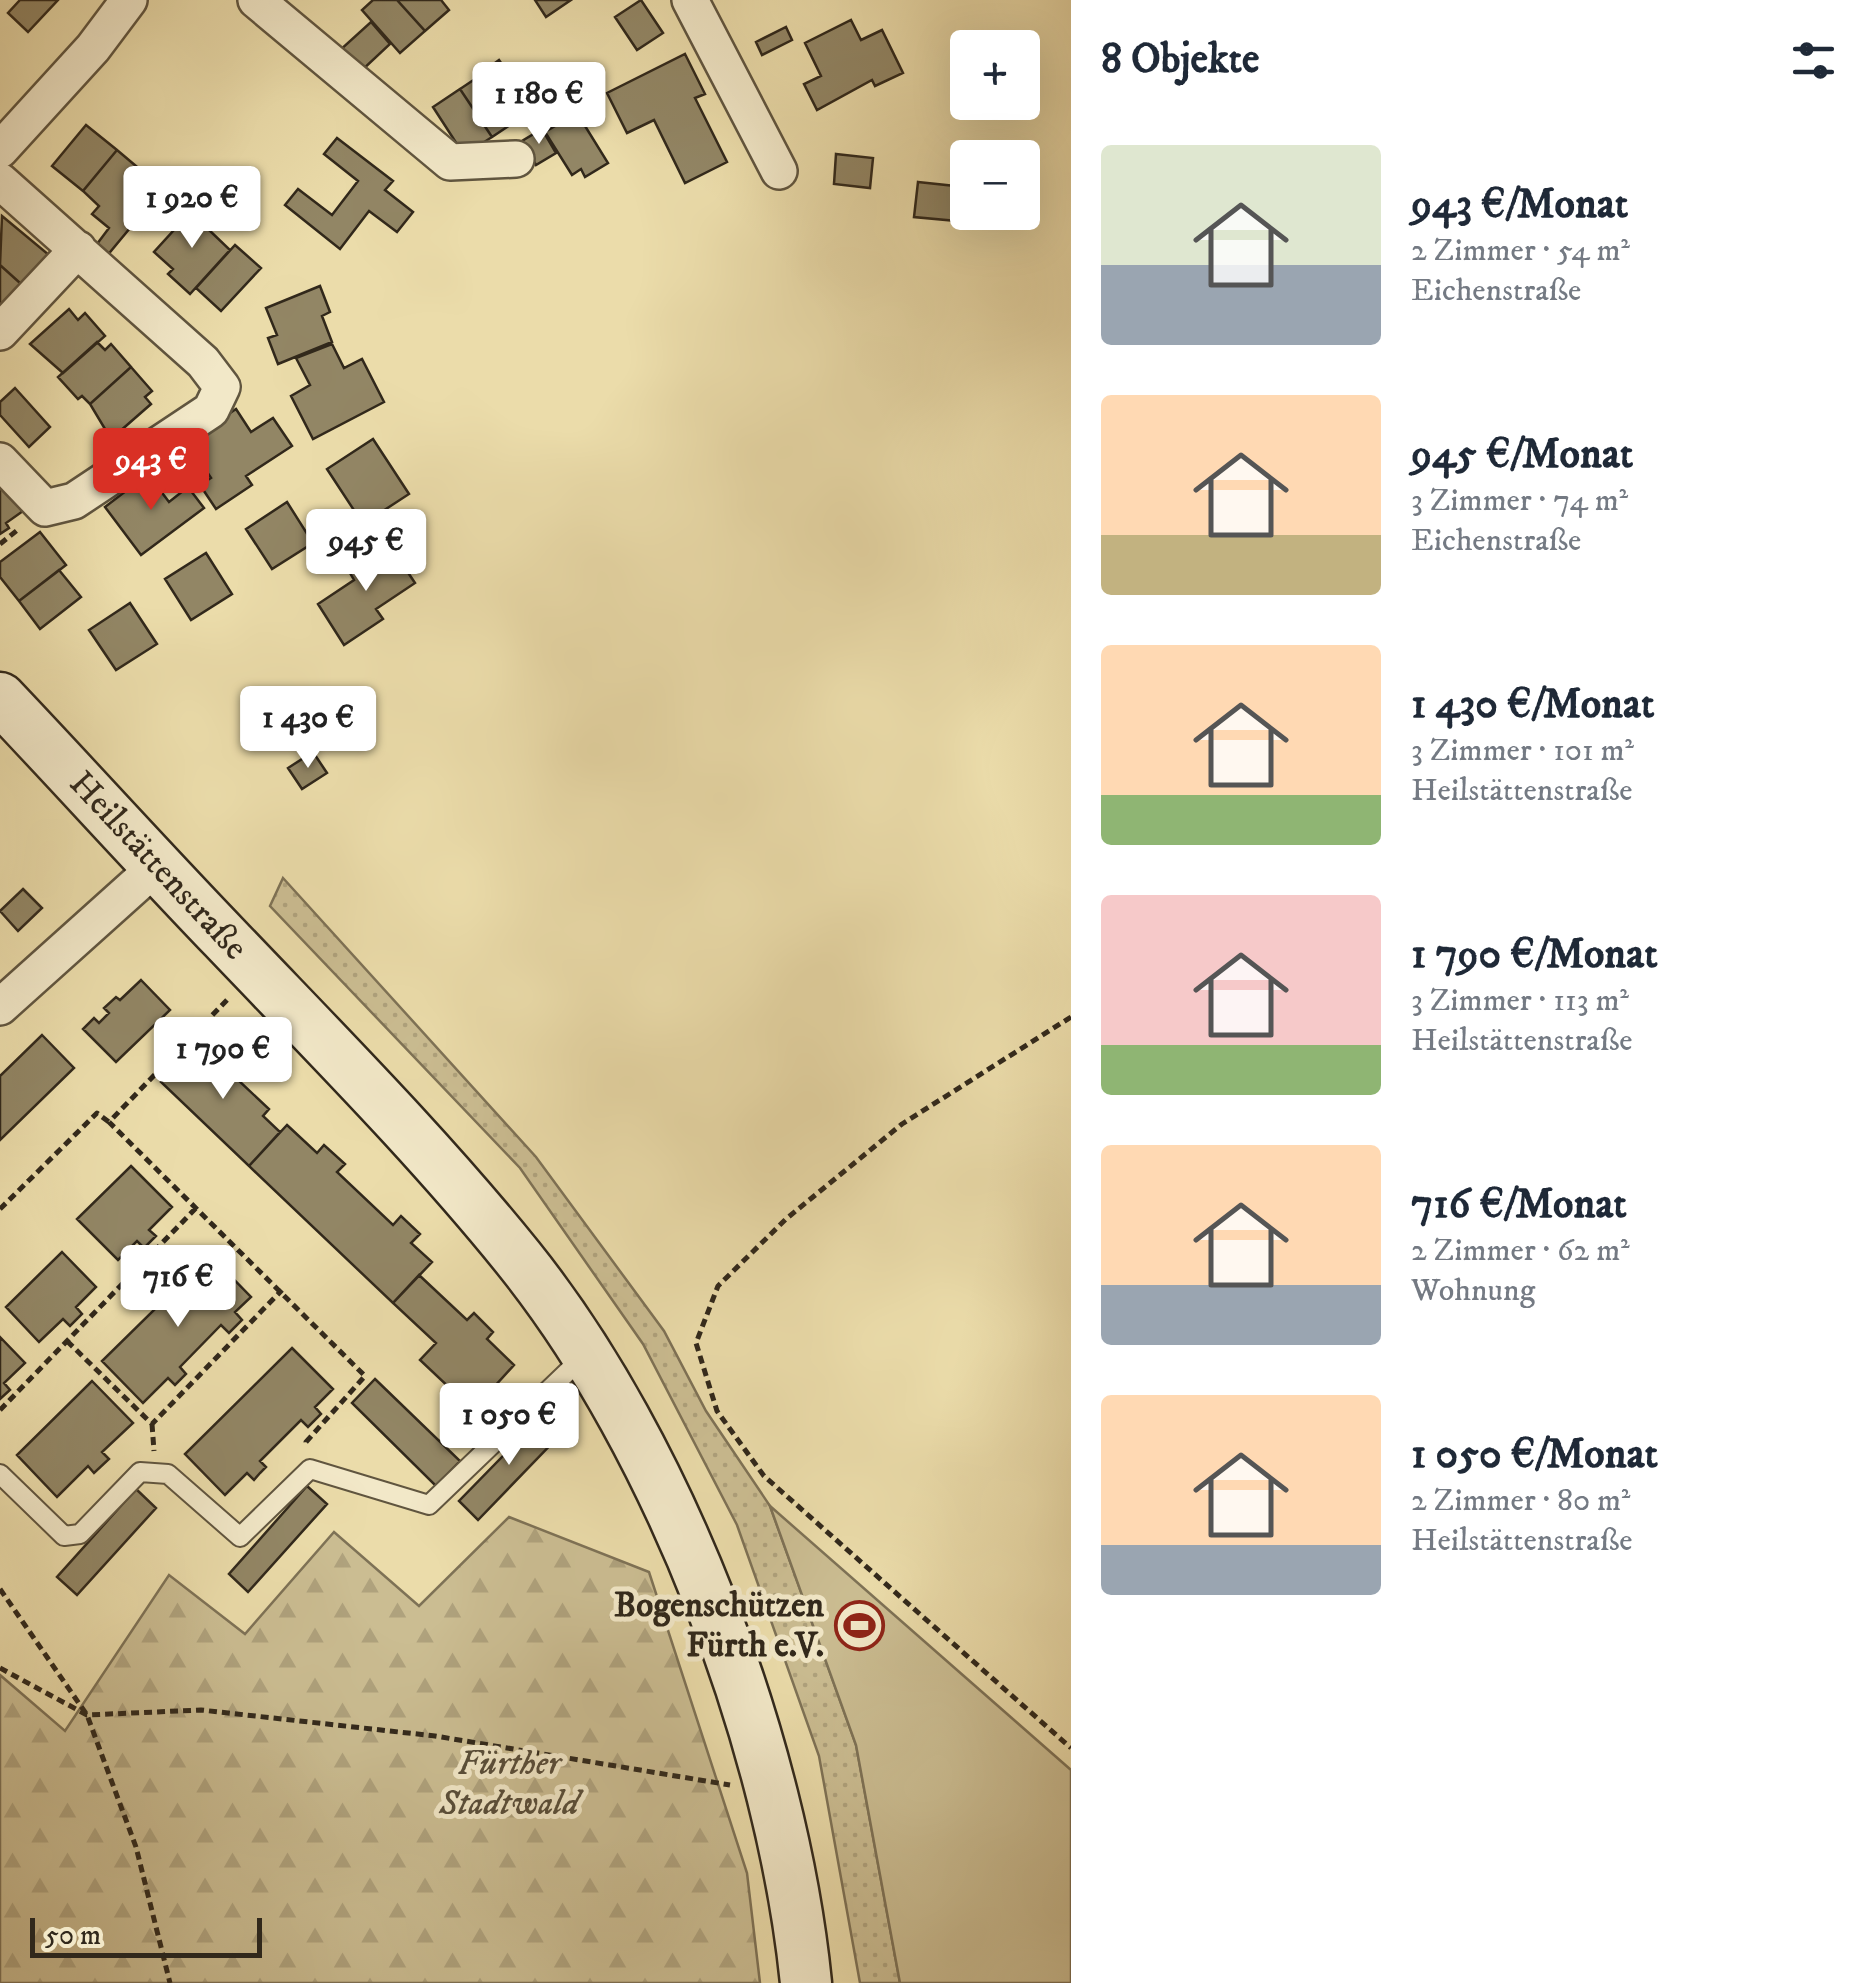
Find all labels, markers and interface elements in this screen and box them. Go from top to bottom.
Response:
map controls [950,30,1040,230]
button: + [950,30,1040,120]
icon: filters [1786,33,1841,88]
text: 8 Objekte [1101,34,1259,86]
pin: 1 180 € [447,62,631,147]
text: 1 180 € [494,74,584,114]
button: − [950,140,1040,230]
pin: 1 920 € [100,166,284,251]
text: 1 920 € [145,178,239,218]
text: 943 €/Monat [1411,179,1628,231]
icon: home [1181,185,1301,305]
text: 2 Zimmer · 54 m² [1411,231,1630,271]
text: Eichenstraße [1411,271,1581,311]
pin: 943 € [81,428,221,513]
text: 945 €/Monat [1411,429,1633,481]
icon: home [1181,435,1301,555]
text: 943 € [115,440,187,480]
text: 3 Zimmer · 74 m² [1411,481,1628,521]
pin: 945 € [296,509,436,594]
text: 945 € [328,521,404,561]
text: Eichenstraße [1411,521,1581,561]
text: 1 430 €/Monat [1411,679,1654,731]
icon: home [1181,685,1301,805]
pin: 1 430 € [216,686,400,771]
text: 1 430 € [262,698,354,738]
text: 3 Zimmer · 101 m² [1411,731,1634,771]
street label: Heilstättenstraße [59,762,257,970]
text: Heilstättenstraße [1411,771,1633,811]
text: 1 790 €/Monat [1411,929,1658,981]
icon: home [1181,935,1301,1055]
text: 3 Zimmer · 113 m² [1411,981,1629,1021]
pin: 1 790 € [131,1017,315,1102]
text: Heilstättenstraße [1411,1021,1633,1061]
text: 1 790 € [176,1029,270,1069]
text: 716 €/Monat [1411,1179,1627,1231]
icon: home [1181,1185,1301,1305]
text: 2 Zimmer · 62 m² [1411,1231,1630,1271]
pin: 716 € [108,1245,248,1330]
text: 716 € [143,1257,213,1297]
text: Wohnung [1411,1271,1535,1311]
pin: 1 050 € [417,1383,601,1468]
text: 1 050 € [462,1395,556,1435]
text: 1 050 €/Monat [1411,1429,1658,1481]
icon: home [1181,1435,1301,1555]
text: 2 Zimmer · 80 m² [1411,1481,1630,1521]
text: Heilstättenstraße [1411,1521,1633,1561]
place label: Bogenschützen Fürth e.V. [614,1584,825,1668]
sports icon: Bogenschützen Fürth e.V. [833,1600,885,1652]
park label: Fürther Stadtwald [438,1742,585,1826]
scale bar [30,1913,262,1958]
text: 50 m [45,1918,101,1953]

